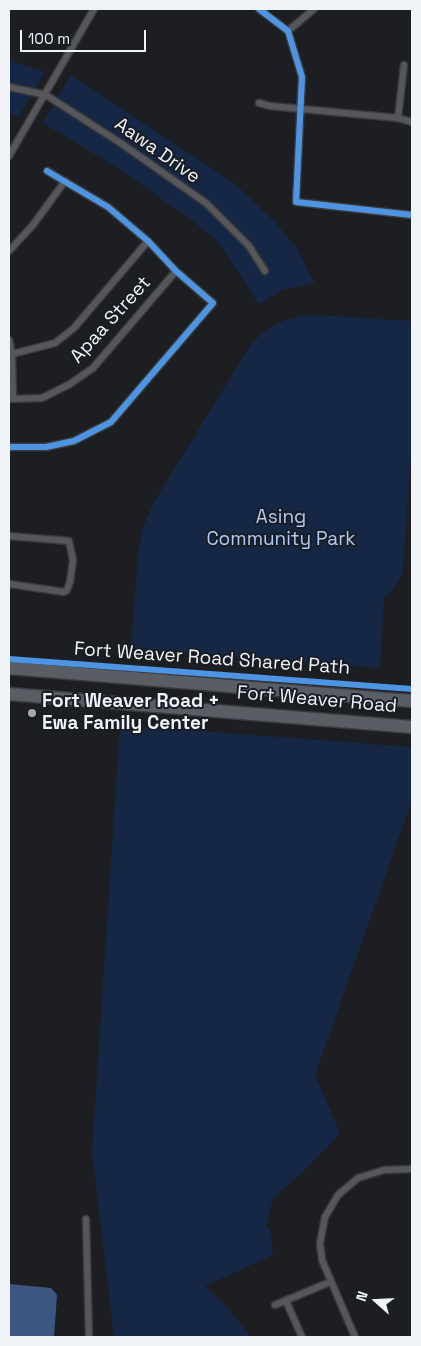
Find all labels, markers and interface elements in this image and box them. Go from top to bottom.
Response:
scale bar [22,20,149,52]
text: 100 m [28,29,70,48]
street label: Aawa Drive [110,113,204,189]
street label: Apaa Street [66,272,156,368]
park label: Asing Community Park [206,507,356,551]
street label: Fort Weaver Road Shared Path [73,638,351,680]
street label: Fort Weaver Road [236,682,398,718]
place label: Fort Weaver Road + Ewa Family Center [42,691,220,735]
marker: Fort Weaver Road + Ewa Family Center [26,707,38,719]
north arrow [351,1276,401,1326]
text: N [352,1289,372,1303]

